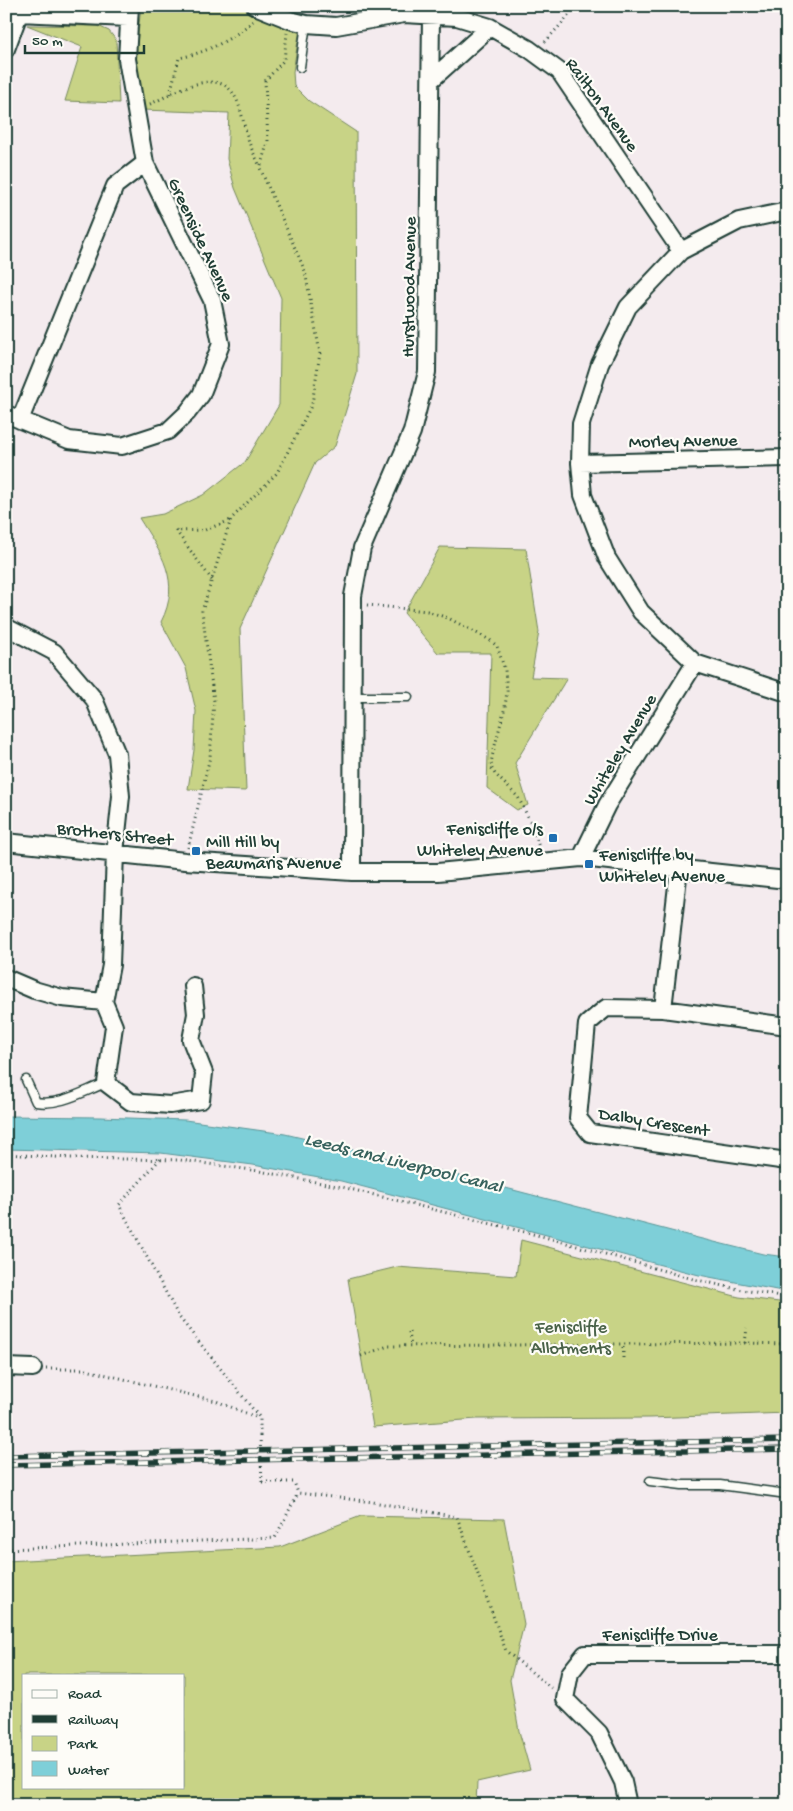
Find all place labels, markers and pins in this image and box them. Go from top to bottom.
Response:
place label: Feniscliffe o/s Whiteley Avenue [417,820,544,862]
marker: Feniscliffe o/s Whiteley Avenue [547,832,559,844]
place label: Mill Hill by Beaumaris Avenue [205,833,342,875]
marker: Mill Hill by Beaumaris Avenue [190,845,202,857]
place label: Feniscliffe by Whiteley Avenue [598,846,726,888]
marker: Feniscliffe by Whiteley Avenue [583,858,595,870]

